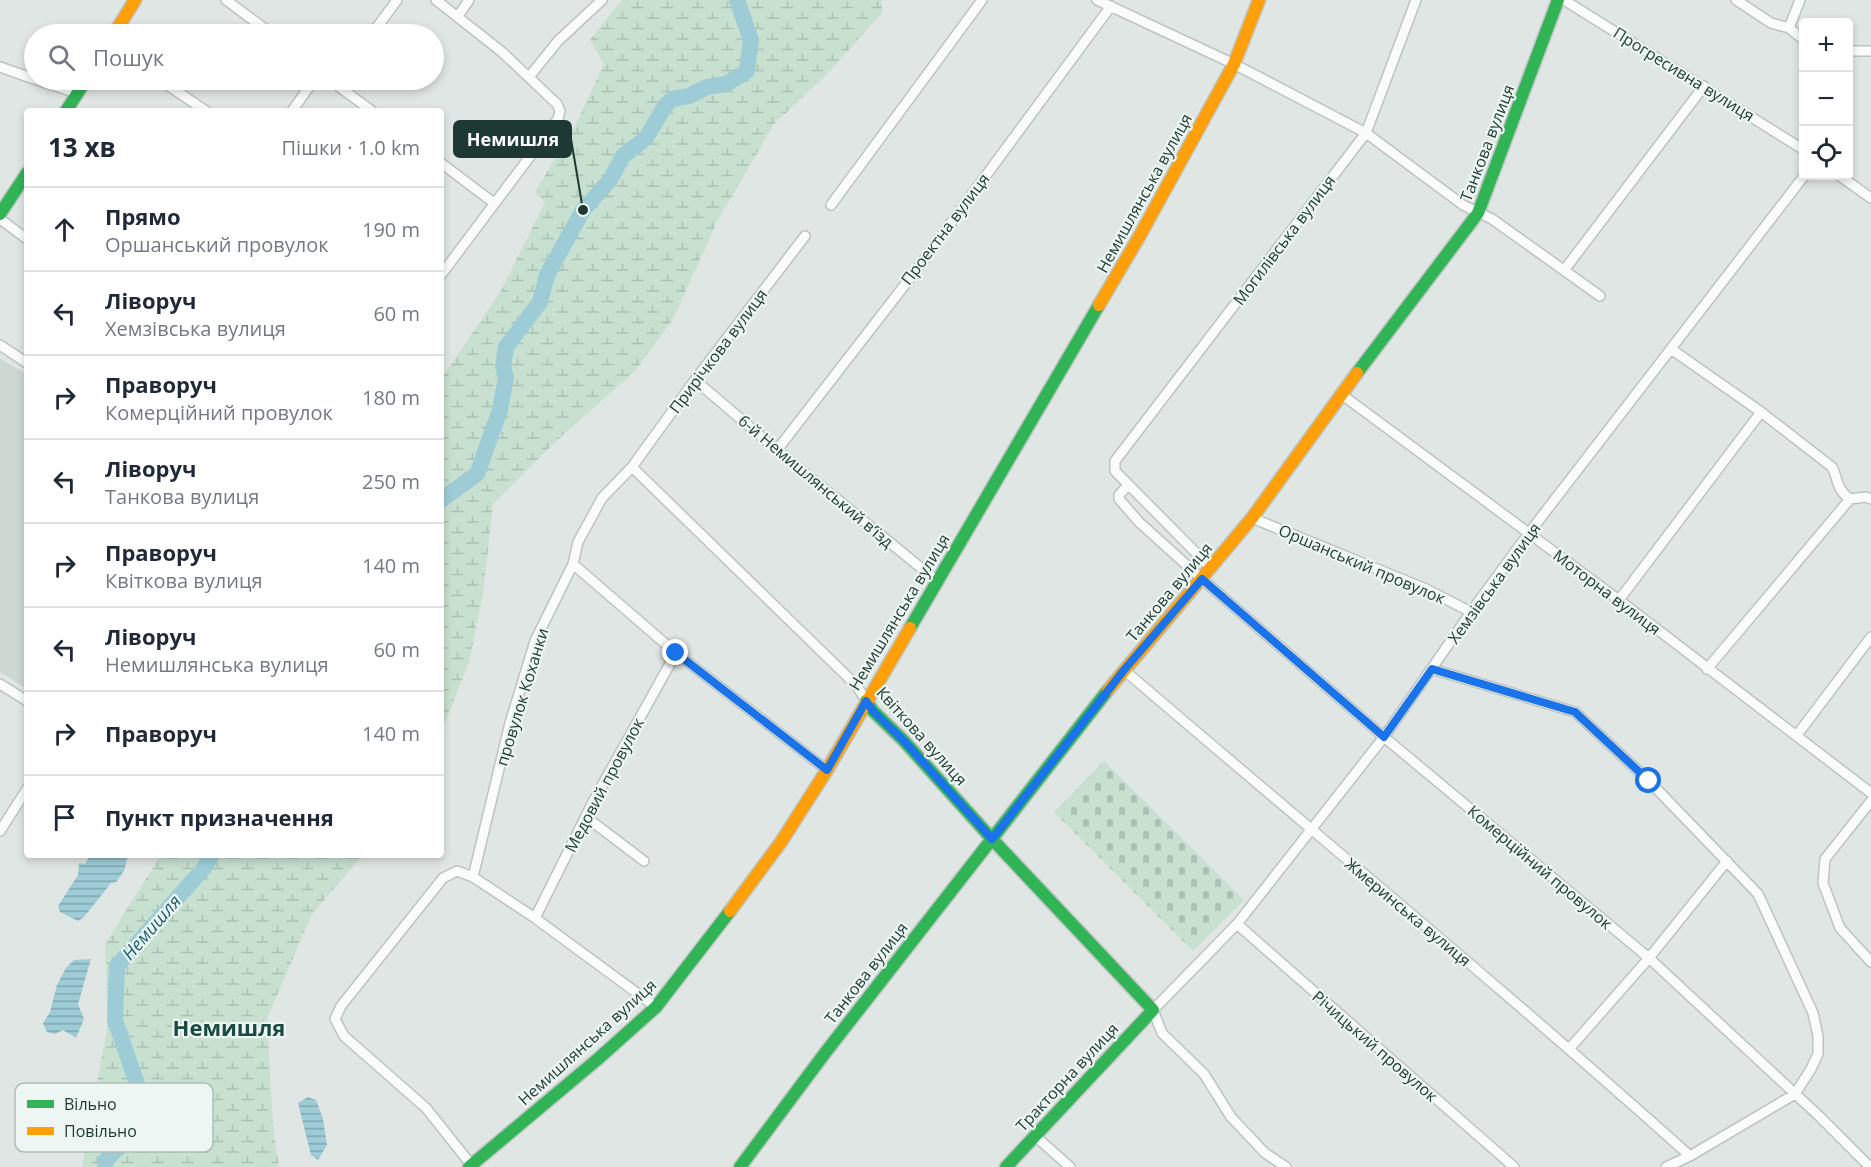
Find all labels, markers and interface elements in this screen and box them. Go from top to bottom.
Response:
map controls [1799,18,1853,180]
button: + [1799,18,1853,72]
street label: Прогресивна вулиця [1609,22,1759,126]
search box [24,24,444,90]
icon: search [45,41,78,74]
text: Пошук [93,42,164,72]
button: − [1799,72,1853,126]
street label: Танкова вулиця [1455,81,1519,205]
street label: Немишлянська вулиця [1091,109,1197,277]
callout: Немишля [454,121,571,157]
button: locate [1799,126,1853,180]
text: Немишля [467,127,559,151]
text: 13 хв [48,129,116,165]
text: Пішки · 1.0 km [282,134,420,161]
street label: Проектна вулиця [896,169,994,289]
street label: Могилівська вулиця [1228,171,1340,309]
text: Прямо [105,201,181,231]
icon: ahead [48,213,81,246]
text: 190 m [362,216,420,243]
text: Оршанський провулок [105,231,329,258]
street label: Прирічкова вулиця [664,284,772,418]
text: Ліворуч [105,285,196,315]
icon: left [48,297,81,330]
text: 60 m [373,300,420,327]
text: Хемзівська вулиця [105,315,286,342]
text: Праворуч [105,369,217,399]
icon: right [48,381,81,414]
text: 180 m [362,384,420,411]
text: Комерційний провулок [105,399,333,426]
street label: 6-й Немишлянський в’їзд [734,409,898,553]
text: Ліворуч [105,453,196,483]
icon: left [48,465,81,498]
text: 250 m [362,468,420,495]
text: Танкова вулиця [105,483,259,510]
street label: Хемзівська вулиця [1443,518,1545,648]
street label: Оршанський провулок [1275,519,1449,609]
street label: Немишлянська вулиця [844,530,954,694]
text: Праворуч [105,537,217,567]
street label: Танкова вулиця [1121,538,1217,646]
street label: Моторна вулиця [1549,544,1665,640]
icon: right [48,549,81,582]
text: 140 m [362,552,420,579]
text: Квіткова вулиця [105,567,263,594]
text: Ліворуч [105,621,196,651]
street label: провулок Коханки [491,625,553,769]
icon: left [48,633,81,666]
text: 60 m [373,636,420,663]
route end [662,639,688,665]
text: Немишлянська вулиця [105,651,329,678]
street label: Квіткова вулиця [872,682,972,790]
street label: Медовий провулок [559,713,649,856]
icon: right [48,717,81,750]
text: Праворуч [105,718,217,748]
text: 140 m [362,720,420,747]
route start [1635,767,1661,793]
street label: Комерційний провулок [1463,800,1617,934]
icon: arrive [48,801,81,834]
text: Пункт призначення [105,802,334,832]
street label: Жмеринська вулиця [1340,853,1476,971]
water label: Немишля [116,889,186,965]
street label: Танкова вулиця [819,918,913,1028]
street label: Немишлянська вулиця [513,974,661,1110]
street label: Річицький провулок [1308,985,1443,1107]
district label: Немишля [173,1012,285,1042]
street label: Тракторна вулиця [1011,1018,1123,1136]
legend [15,1083,213,1152]
text: Вільно [64,1093,117,1115]
text: Повільно [64,1120,137,1142]

